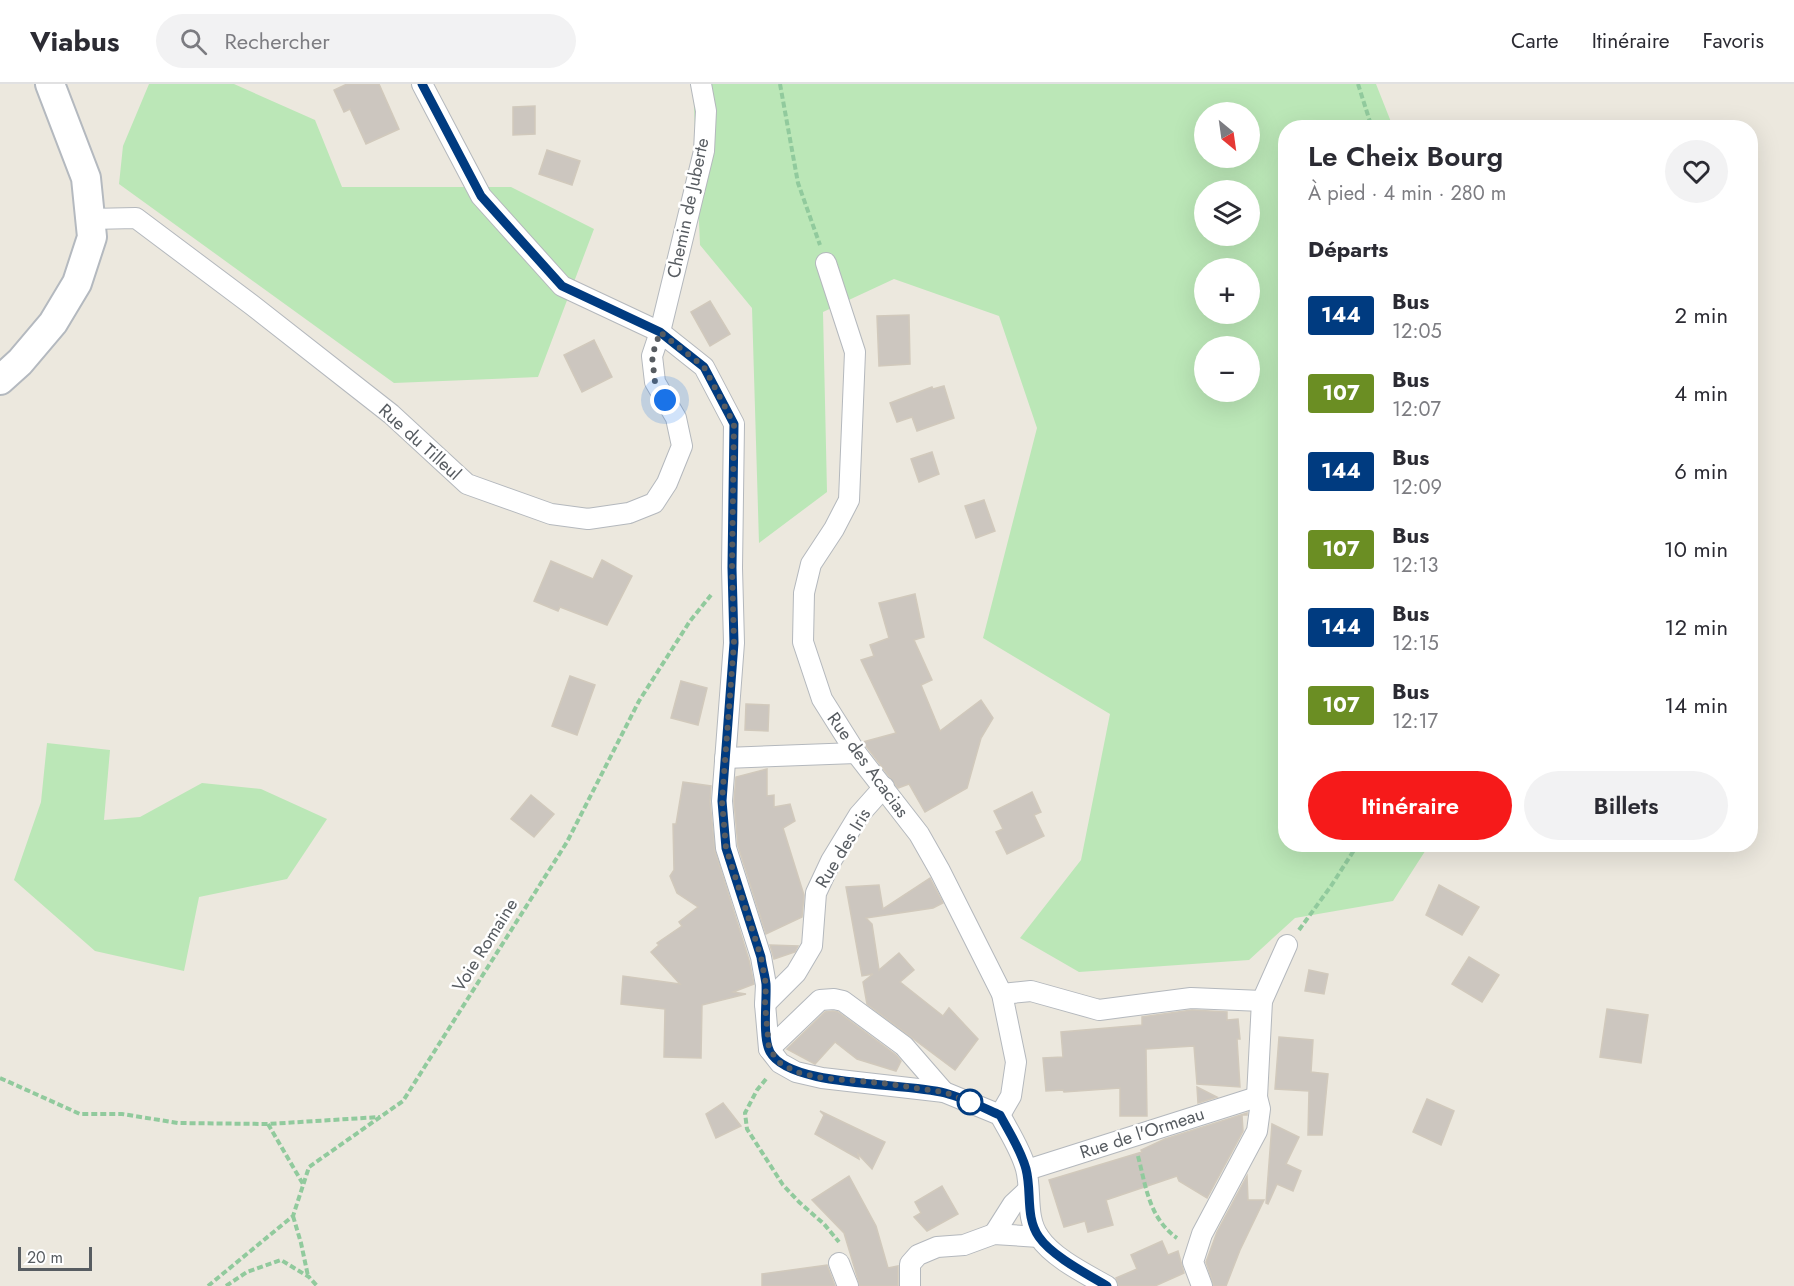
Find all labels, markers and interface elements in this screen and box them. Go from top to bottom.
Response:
search box [156,14,576,68]
text: Viabus [30,21,120,62]
icon: search [177,25,210,58]
text: Rechercher [225,25,330,57]
text: Carte [1511,26,1559,56]
text: Itinéraire [1592,26,1670,56]
text: Favoris [1703,26,1764,56]
north arrow [1194,102,1260,168]
map controls [1194,102,1260,402]
street label: Chemin de Juberte [660,136,716,280]
text: Le Cheix Bourg [1308,136,1503,177]
button: heart [1665,140,1728,203]
text: À pied · 4 min · 280 m [1308,179,1506,208]
button: layers [1194,180,1260,246]
text: Départs [1308,233,1388,265]
button: + [1194,258,1260,324]
text: Bus [1392,285,1429,317]
text: 2 min [1674,299,1728,331]
text: 144 [1321,300,1361,330]
text: 12:05 [1392,317,1442,346]
button: − [1194,336,1260,402]
text: Bus [1392,363,1429,395]
text: 4 min [1674,377,1728,409]
text: 107 [1322,378,1360,408]
your location [650,385,680,415]
text: 12:07 [1392,395,1441,424]
street label: Rue du Tilleul [373,398,467,486]
text: Bus [1392,441,1429,473]
text: 6 min [1674,455,1728,487]
text: 144 [1321,456,1361,486]
text: 12:09 [1392,473,1442,502]
text: Bus [1392,519,1429,551]
text: 10 min [1664,533,1728,565]
text: 107 [1322,534,1360,564]
text: 12:13 [1392,551,1438,580]
text: Bus [1392,597,1429,629]
text: 12 min [1665,611,1728,643]
text: 144 [1321,612,1361,642]
text: 12:15 [1392,629,1439,658]
text: Bus [1392,675,1429,707]
text: 14 min [1664,689,1728,721]
text: 107 [1322,690,1360,720]
street label: Rue des Acacias [821,707,915,823]
text: 12:17 [1392,707,1438,736]
button: Itinéraire [1308,771,1512,840]
button: Billets [1524,771,1728,840]
street label: Rue des Iris [809,803,877,893]
street label: Voie Romaine [446,893,524,997]
unlabelled marker [957,1089,983,1115]
street label: Rue de l'Ormeau [1076,1101,1208,1165]
scale bar [18,1244,92,1272]
text: 20 m [27,1246,63,1269]

